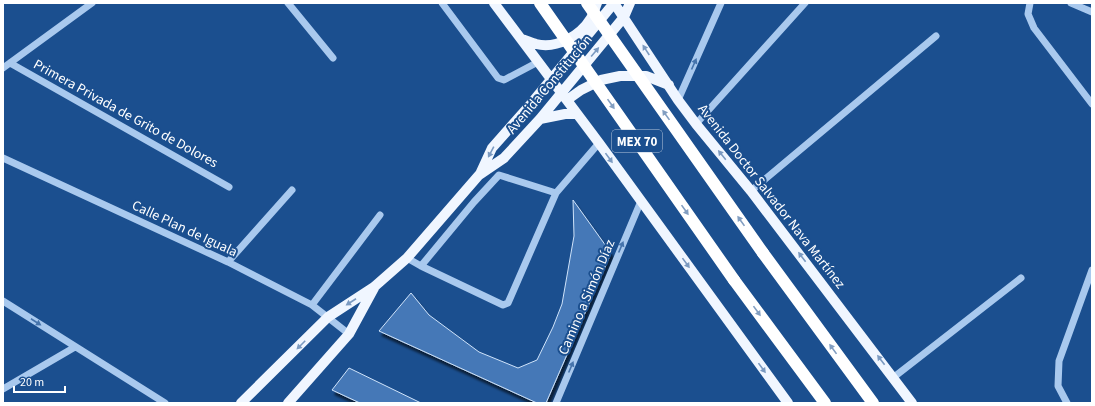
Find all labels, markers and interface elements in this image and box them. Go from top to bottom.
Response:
street label: Avenida Constitución [502,31,597,139]
one-way arrow [642,44,650,55]
one-way arrow [591,46,600,57]
street label: Primera Privada de Grito de Dolores [30,55,221,173]
one-way arrow [691,58,697,69]
one-way arrow [607,99,615,109]
street label: Avenida Doctor Salvador Nava Martínez [693,100,850,293]
one-way arrow [662,110,670,120]
road number: MEX 70 [612,130,662,152]
one-way arrow [487,146,494,158]
one-way arrow [717,150,726,160]
one-way arrow [605,153,613,163]
street label: Calle Plan de Iguala [128,196,241,262]
one-way arrow [681,205,689,216]
one-way arrow [737,216,745,226]
street label: Camino a Simón Díaz [554,237,620,358]
one-way arrow [619,241,625,253]
one-way arrow [798,252,806,263]
one-way arrow [682,258,690,268]
one-way arrow [346,298,356,306]
one-way arrow [753,306,761,317]
one-way arrow [31,318,41,326]
one-way arrow [296,340,306,349]
one-way arrow [829,344,837,354]
one-way arrow [877,355,885,366]
one-way arrow [568,361,574,373]
one-way arrow [758,363,766,374]
scale bar [14,368,65,394]
text: 20 m [20,374,44,391]

